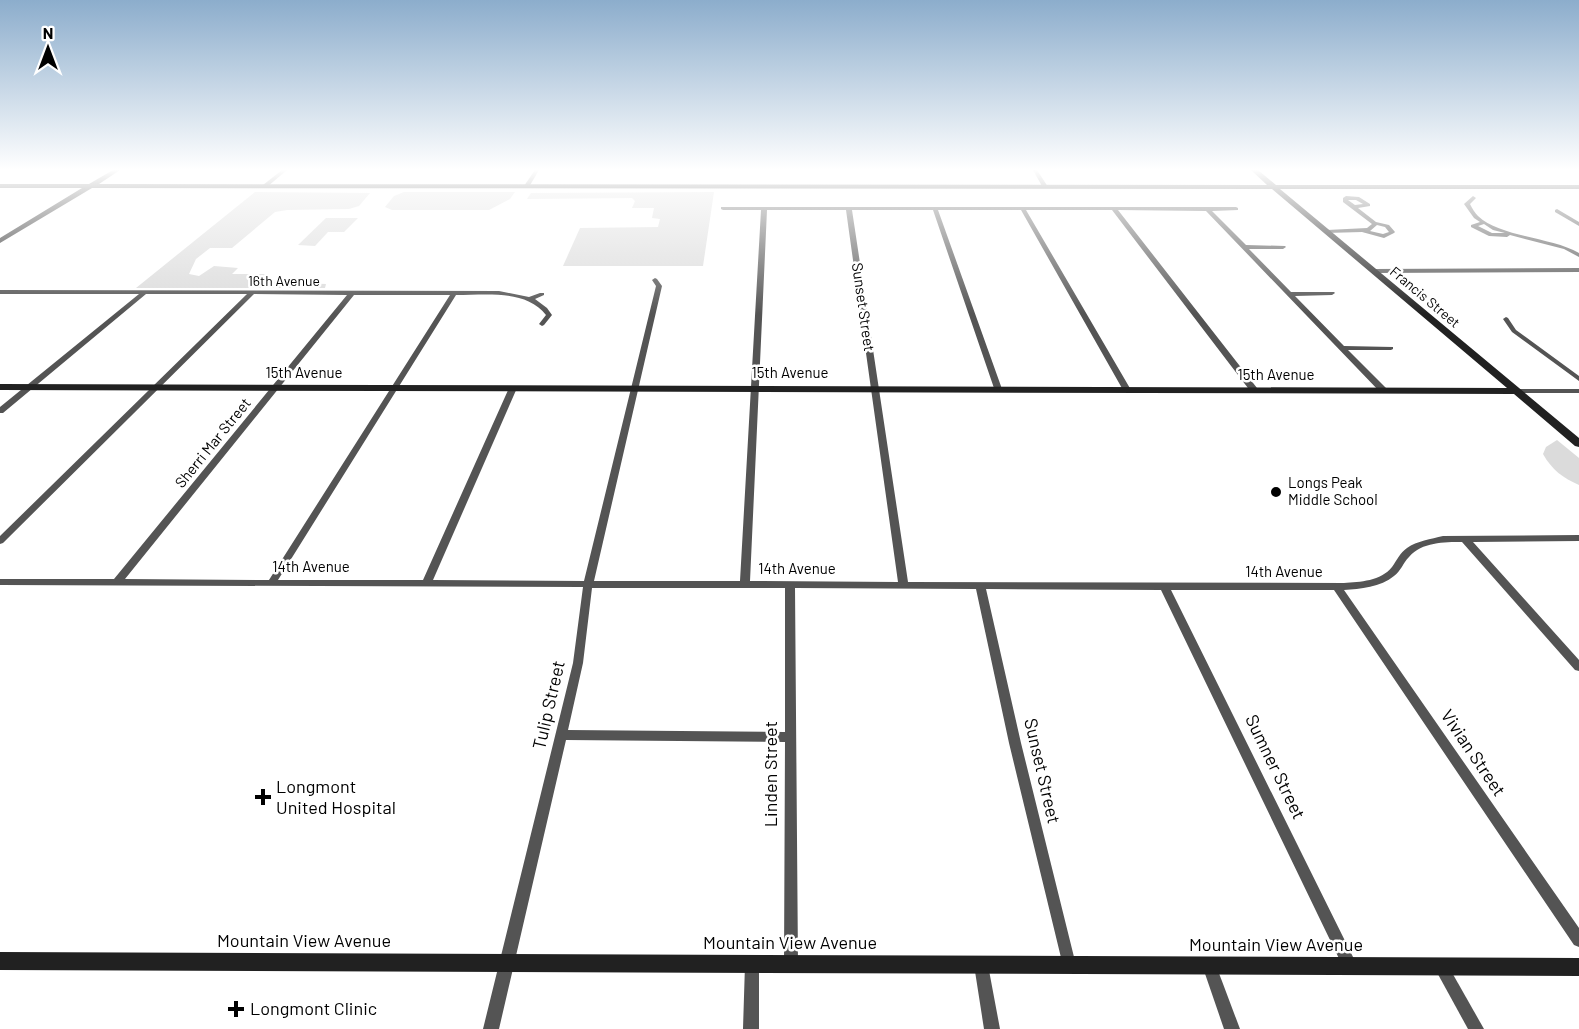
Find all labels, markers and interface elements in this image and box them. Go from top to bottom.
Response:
north arrow [18,18,78,78]
text: N [43,23,53,42]
street label: Sunset Street [849,261,879,352]
street label: Francis Street [1387,262,1464,331]
street label: 16th Avenue [248,272,320,289]
street label: 15th Avenue [265,363,343,381]
street label: 15th Avenue [751,363,829,381]
street label: 15th Avenue [1237,365,1315,383]
street label: Sherri Mar Street [171,394,254,491]
place label: Longs Peak Middle School [1288,473,1378,508]
marker: Longs Peak Middle School [1269,485,1283,499]
street label: 14th Avenue [272,557,350,575]
street label: 14th Avenue [758,559,836,577]
street label: 14th Avenue [1245,562,1323,580]
street label: Tulip Street [527,658,569,751]
street label: Vivian Street [1437,705,1511,800]
street label: Sumner Street [1241,711,1311,822]
street label: Sunset Street [1020,716,1066,826]
street label: Linden Street [759,721,781,827]
place label: Longmont United Hospital [276,775,396,818]
marker: Longmont United Hospital [254,788,272,806]
street label: Mountain View Avenue [217,929,391,951]
street label: Mountain View Avenue [703,931,877,953]
street label: Mountain View Avenue [1189,933,1363,955]
place label: Longmont Clinic [250,997,377,1019]
marker: Longmont Clinic [227,1000,245,1018]

